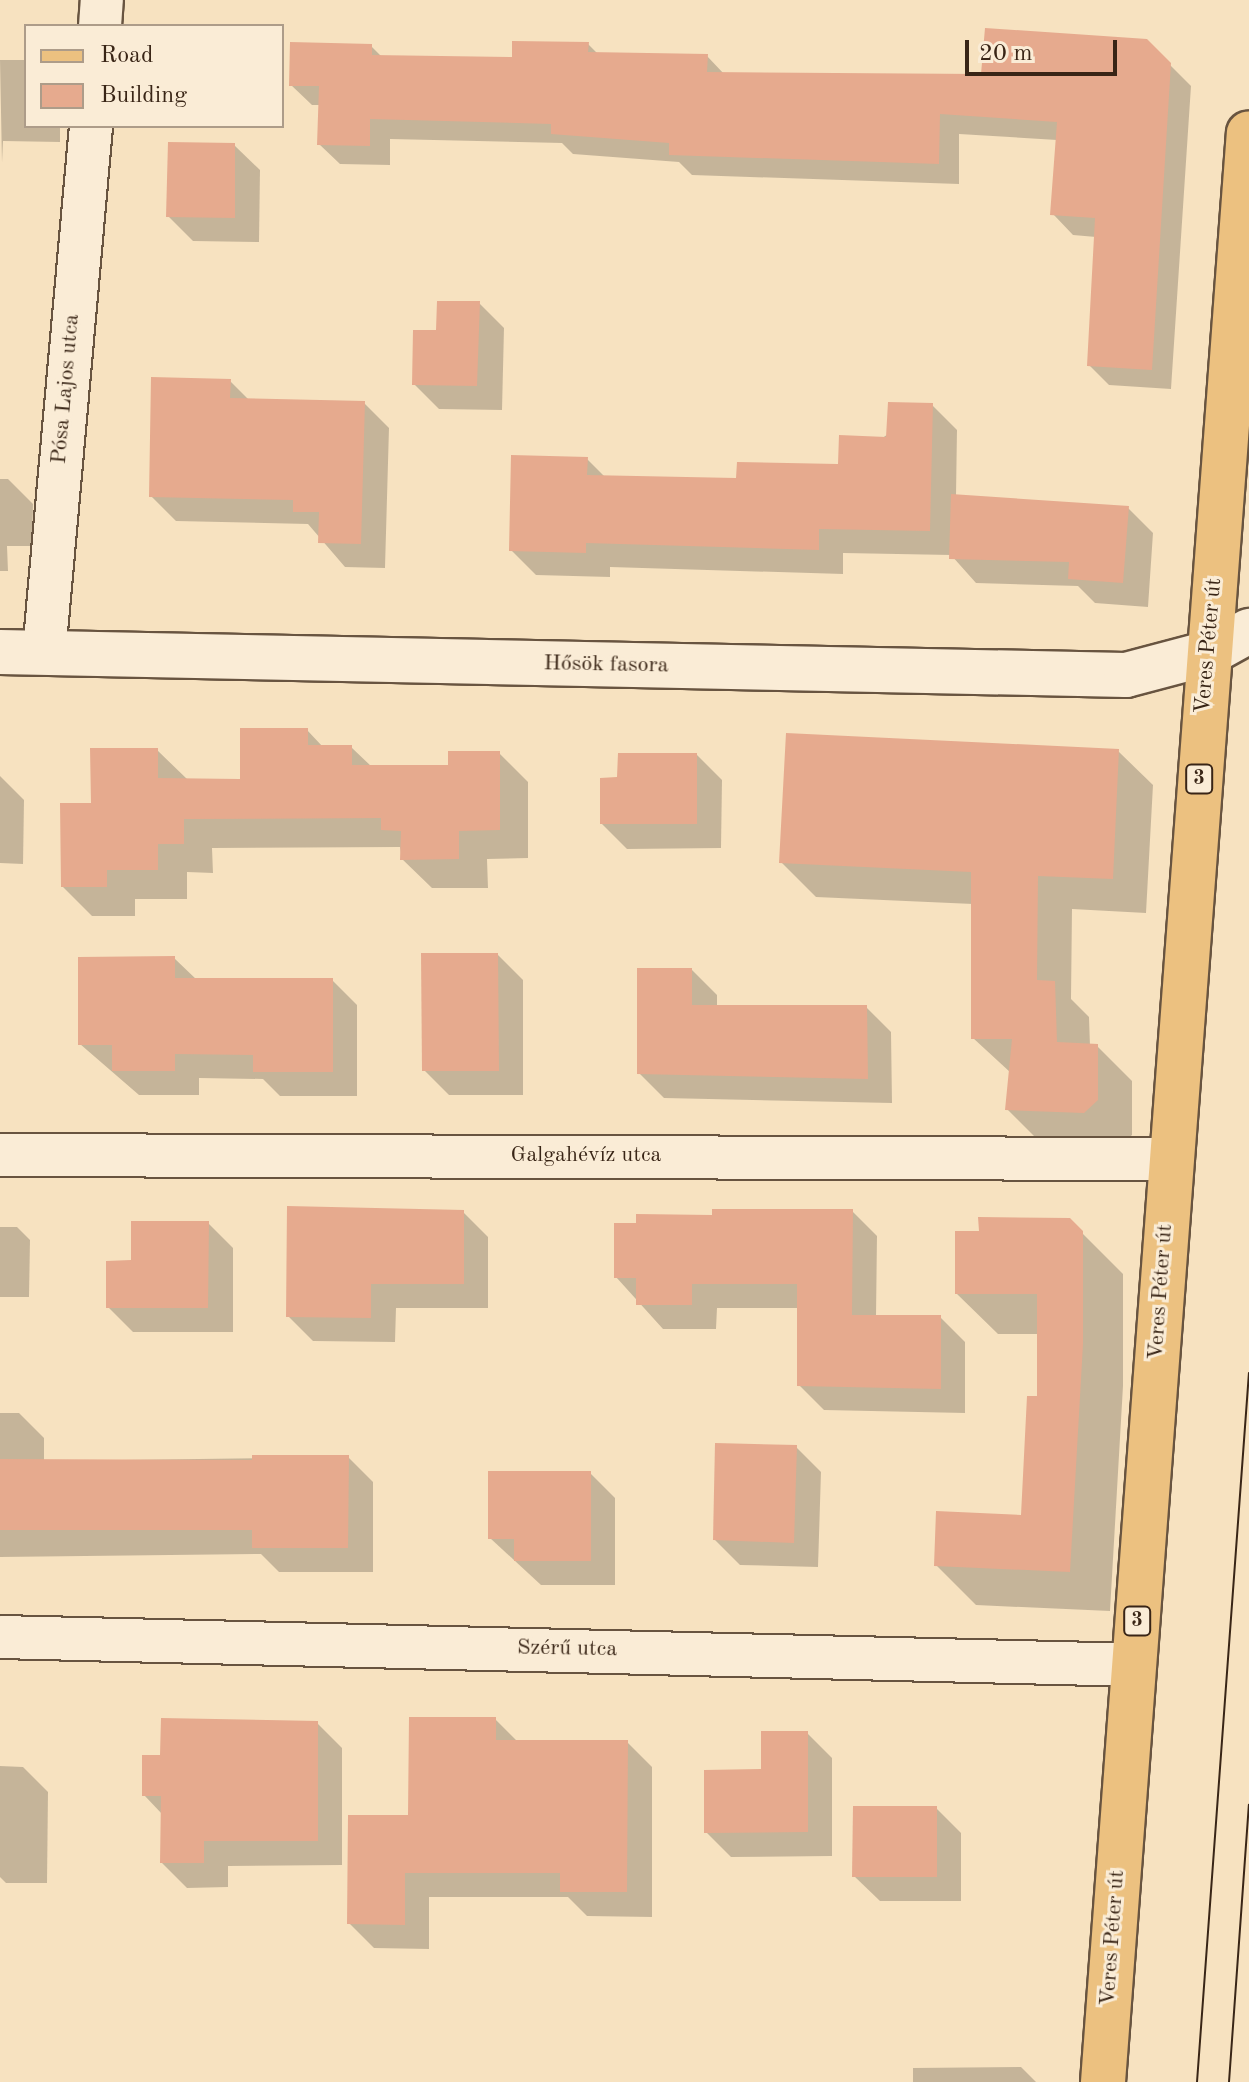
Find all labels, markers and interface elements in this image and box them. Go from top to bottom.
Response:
legend [24,24,284,128]
scale bar [969,24,1121,74]
text: 20 m [979,42,1033,66]
text: Road [100,44,153,68]
text: Building [100,84,187,108]
street label: Pósa Lajos utca [46,313,86,465]
street label: Veres Péter út [1190,577,1228,715]
street label: Hősök fasora [543,651,669,679]
road number: 3 [1185,763,1213,795]
street label: Galgahévíz utca [511,1143,661,1169]
street label: Veres Péter út [1143,1223,1179,1361]
road number: 3 [1123,1605,1151,1637]
street label: Szérű utca [517,1635,617,1663]
street label: Veres Péter út [1095,1869,1131,2007]

